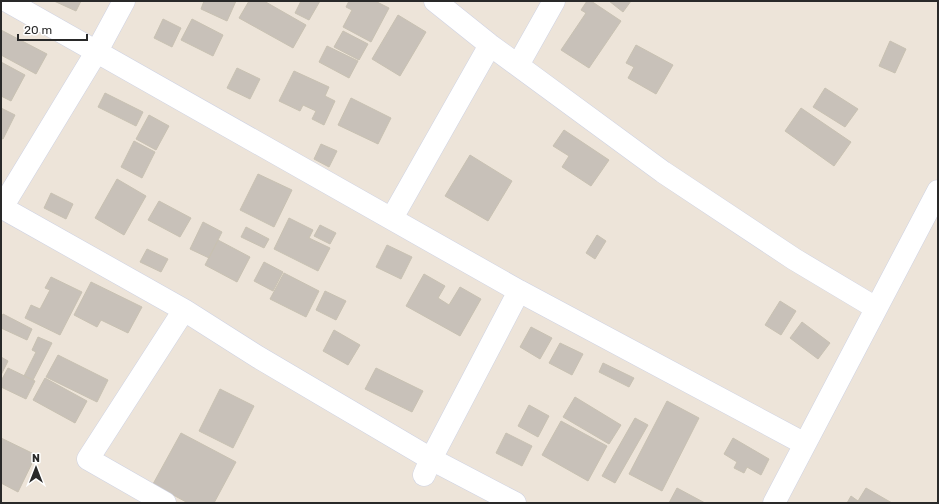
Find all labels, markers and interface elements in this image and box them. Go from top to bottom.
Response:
scale bar [18,16,87,42]
text: 20 m [24,23,52,37]
north arrow [16,448,56,488]
text: N [32,452,40,465]

